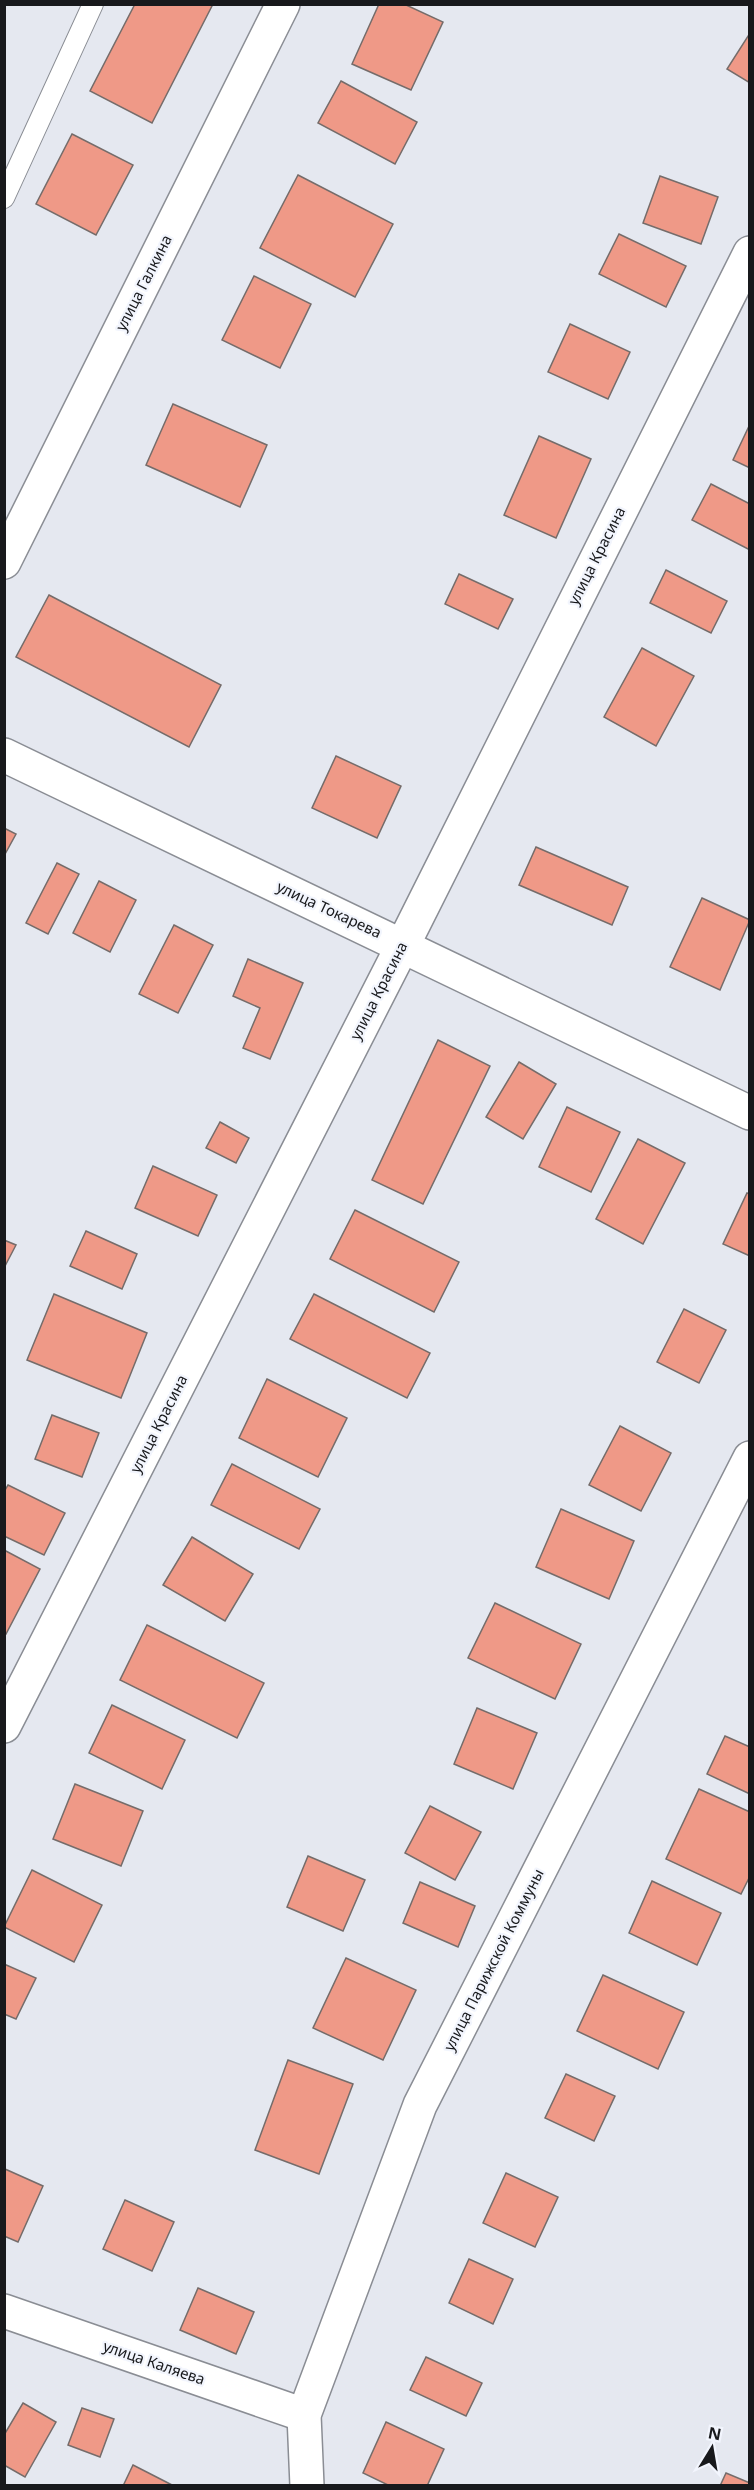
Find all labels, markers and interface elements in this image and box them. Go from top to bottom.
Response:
street label: улица Галкина [110,231,176,334]
street label: улица Красина [563,503,629,608]
street label: улица Токарева [274,876,385,942]
street label: улица Красина [345,938,411,1043]
street label: улица Красина [125,1371,191,1476]
street label: улица Парижской Коммуны [438,1865,548,2054]
street label: улица Каляева [101,2335,208,2389]
north arrow [682,2418,742,2478]
text: N [706,2421,723,2445]

